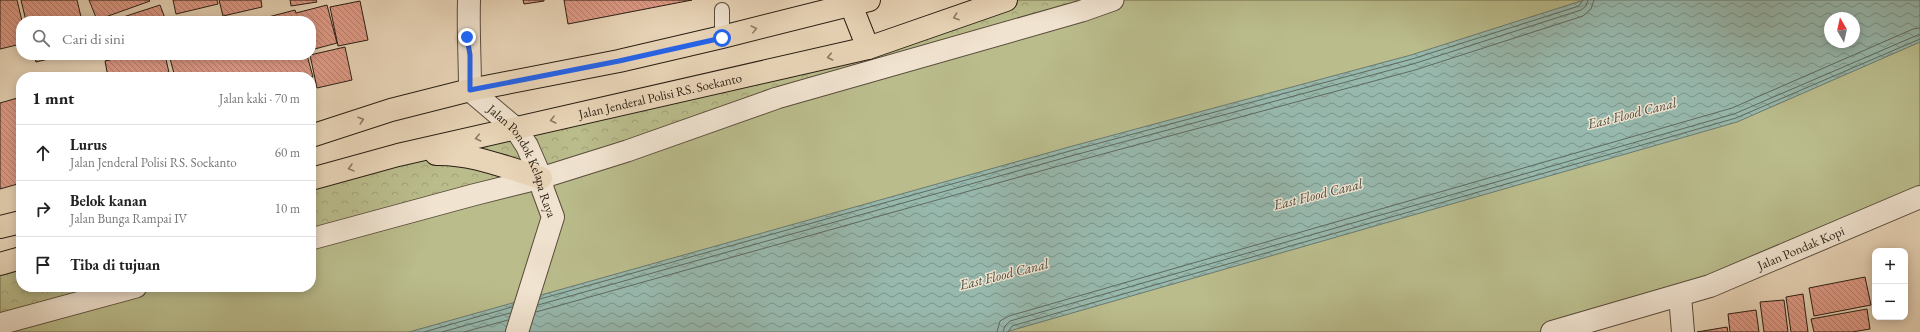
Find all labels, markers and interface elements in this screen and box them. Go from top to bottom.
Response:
north arrow [1824,12,1860,48]
one-way arrow [952,13,959,21]
search box [16,16,316,60]
one-way arrow [751,26,758,34]
icon: search [30,27,52,49]
route end [458,28,476,46]
text: Cari di sini [62,29,125,48]
route start [713,29,731,47]
one-way arrow [826,52,833,60]
street label: Jalan Jenderal Polisi RS. Soekanto [576,69,743,122]
text: 1 mnt [32,87,74,109]
text: Jalan kaki · 70 m [219,90,300,107]
water label: East Flood Canal [1585,93,1679,133]
street label: Jalan Pondok Kelapa Raya [483,100,561,220]
one-way arrow [358,116,365,125]
one-way arrow [550,116,556,124]
one-way arrow [475,133,481,141]
text: Lurus [70,135,107,154]
icon: ahead [32,142,54,164]
text: 60 m [275,144,300,161]
text: Jalan Jenderal Polisi RS. Soekanto [70,154,237,171]
one-way arrow [348,163,355,172]
water label: East Flood Canal [1271,174,1365,214]
text: Belok kanan [70,191,147,210]
icon: right [32,198,54,220]
text: 10 m [275,200,300,217]
text: Jalan Bunga Rampai IV [70,210,187,227]
street label: Jalan Pondak Kopi [1754,222,1847,274]
map controls [1872,248,1908,320]
button: + [1872,248,1908,284]
icon: arrive [32,254,54,276]
water label: East Flood Canal [957,254,1051,294]
text: Tiba di tujuan [70,255,160,274]
button: − [1872,284,1908,320]

